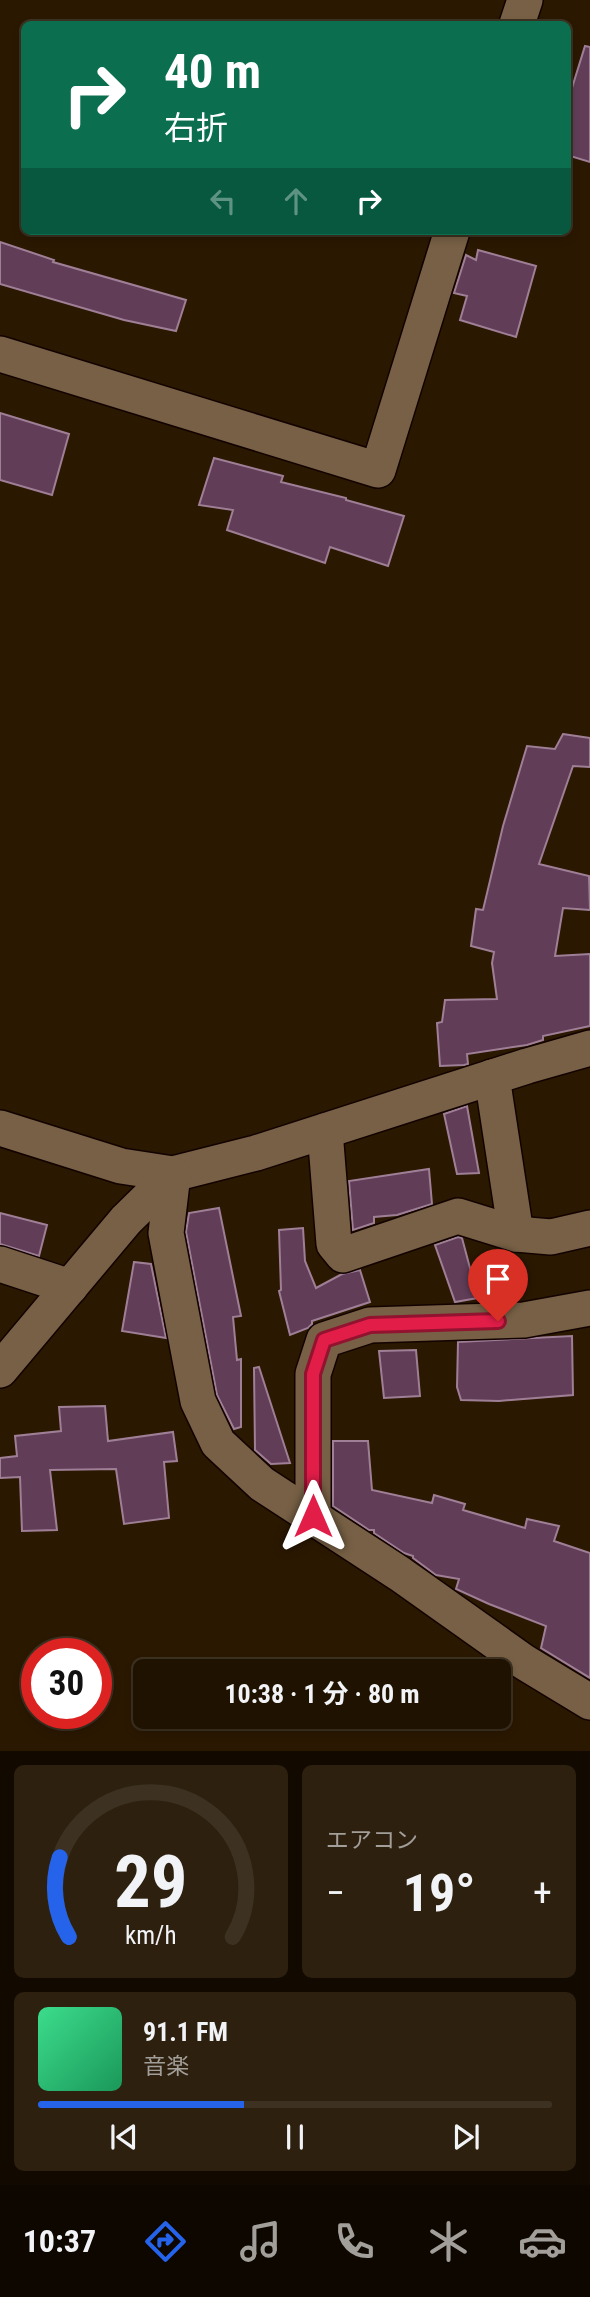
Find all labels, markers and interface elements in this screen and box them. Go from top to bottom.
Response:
text: 40 m [164,43,261,100]
icon: right [49,49,140,140]
text: 右折 [164,109,228,147]
icon: left [204,182,242,220]
icon: ahead [277,182,315,220]
icon: right [350,182,388,220]
pin [468,1249,528,1321]
icon: arrive [479,1260,517,1298]
position arrow [276,1479,350,1553]
speed limit sign: 30 [21,1638,112,1729]
text: 10:38 · 1 分 · 80 m [224,1679,420,1709]
text: エアコン [326,1827,418,1854]
text: 29 [114,1840,188,1926]
text: 19° [403,1863,475,1924]
text: − [326,1871,345,1915]
text: + [533,1871,552,1915]
text: km/h [125,1921,177,1950]
text: 91.1 FM [143,2017,228,2047]
text: 音楽 [143,2053,189,2080]
icon: previous [105,2118,143,2156]
icon: pause [276,2118,314,2156]
icon: next [447,2118,485,2156]
icon: directions [141,2217,190,2266]
icon: music [236,2217,285,2266]
icon: phone [330,2217,379,2266]
icon: climate [424,2217,473,2266]
icon: car [518,2217,567,2266]
text: 10:37 [23,2222,96,2260]

